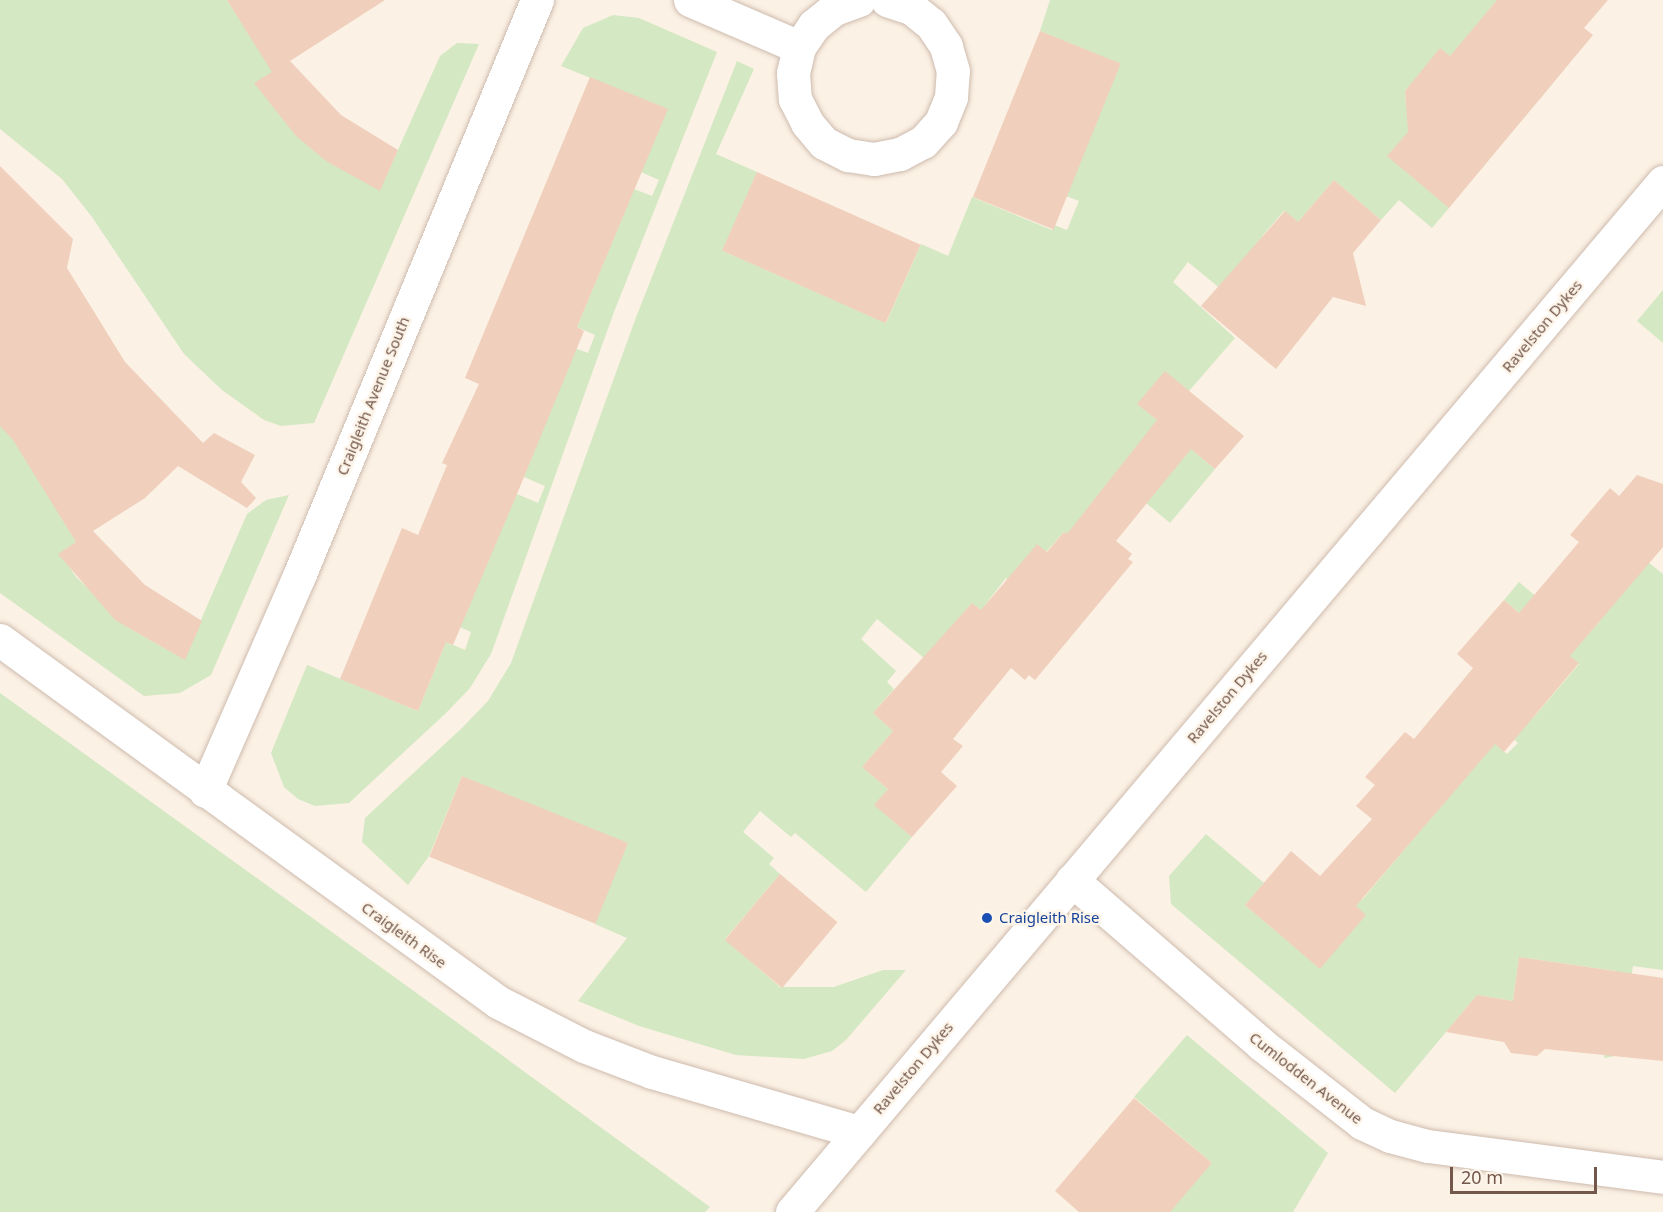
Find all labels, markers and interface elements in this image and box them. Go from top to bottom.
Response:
street label: Ravelston Dykes [1498,276,1586,376]
street label: Craigleith Avenue South [333,314,413,478]
street label: Ravelston Dykes [1183,647,1271,747]
street label: Craigleith Rise [358,898,450,972]
place label: Craigleith Rise [999,909,1100,927]
marker: Craigleith Rise [980,911,994,925]
street label: Ravelston Dykes [869,1018,957,1118]
street label: Cumlodden Avenue [1246,1028,1366,1128]
scale bar [1453,1155,1600,1193]
text: 20 m [1461,1165,1503,1189]

